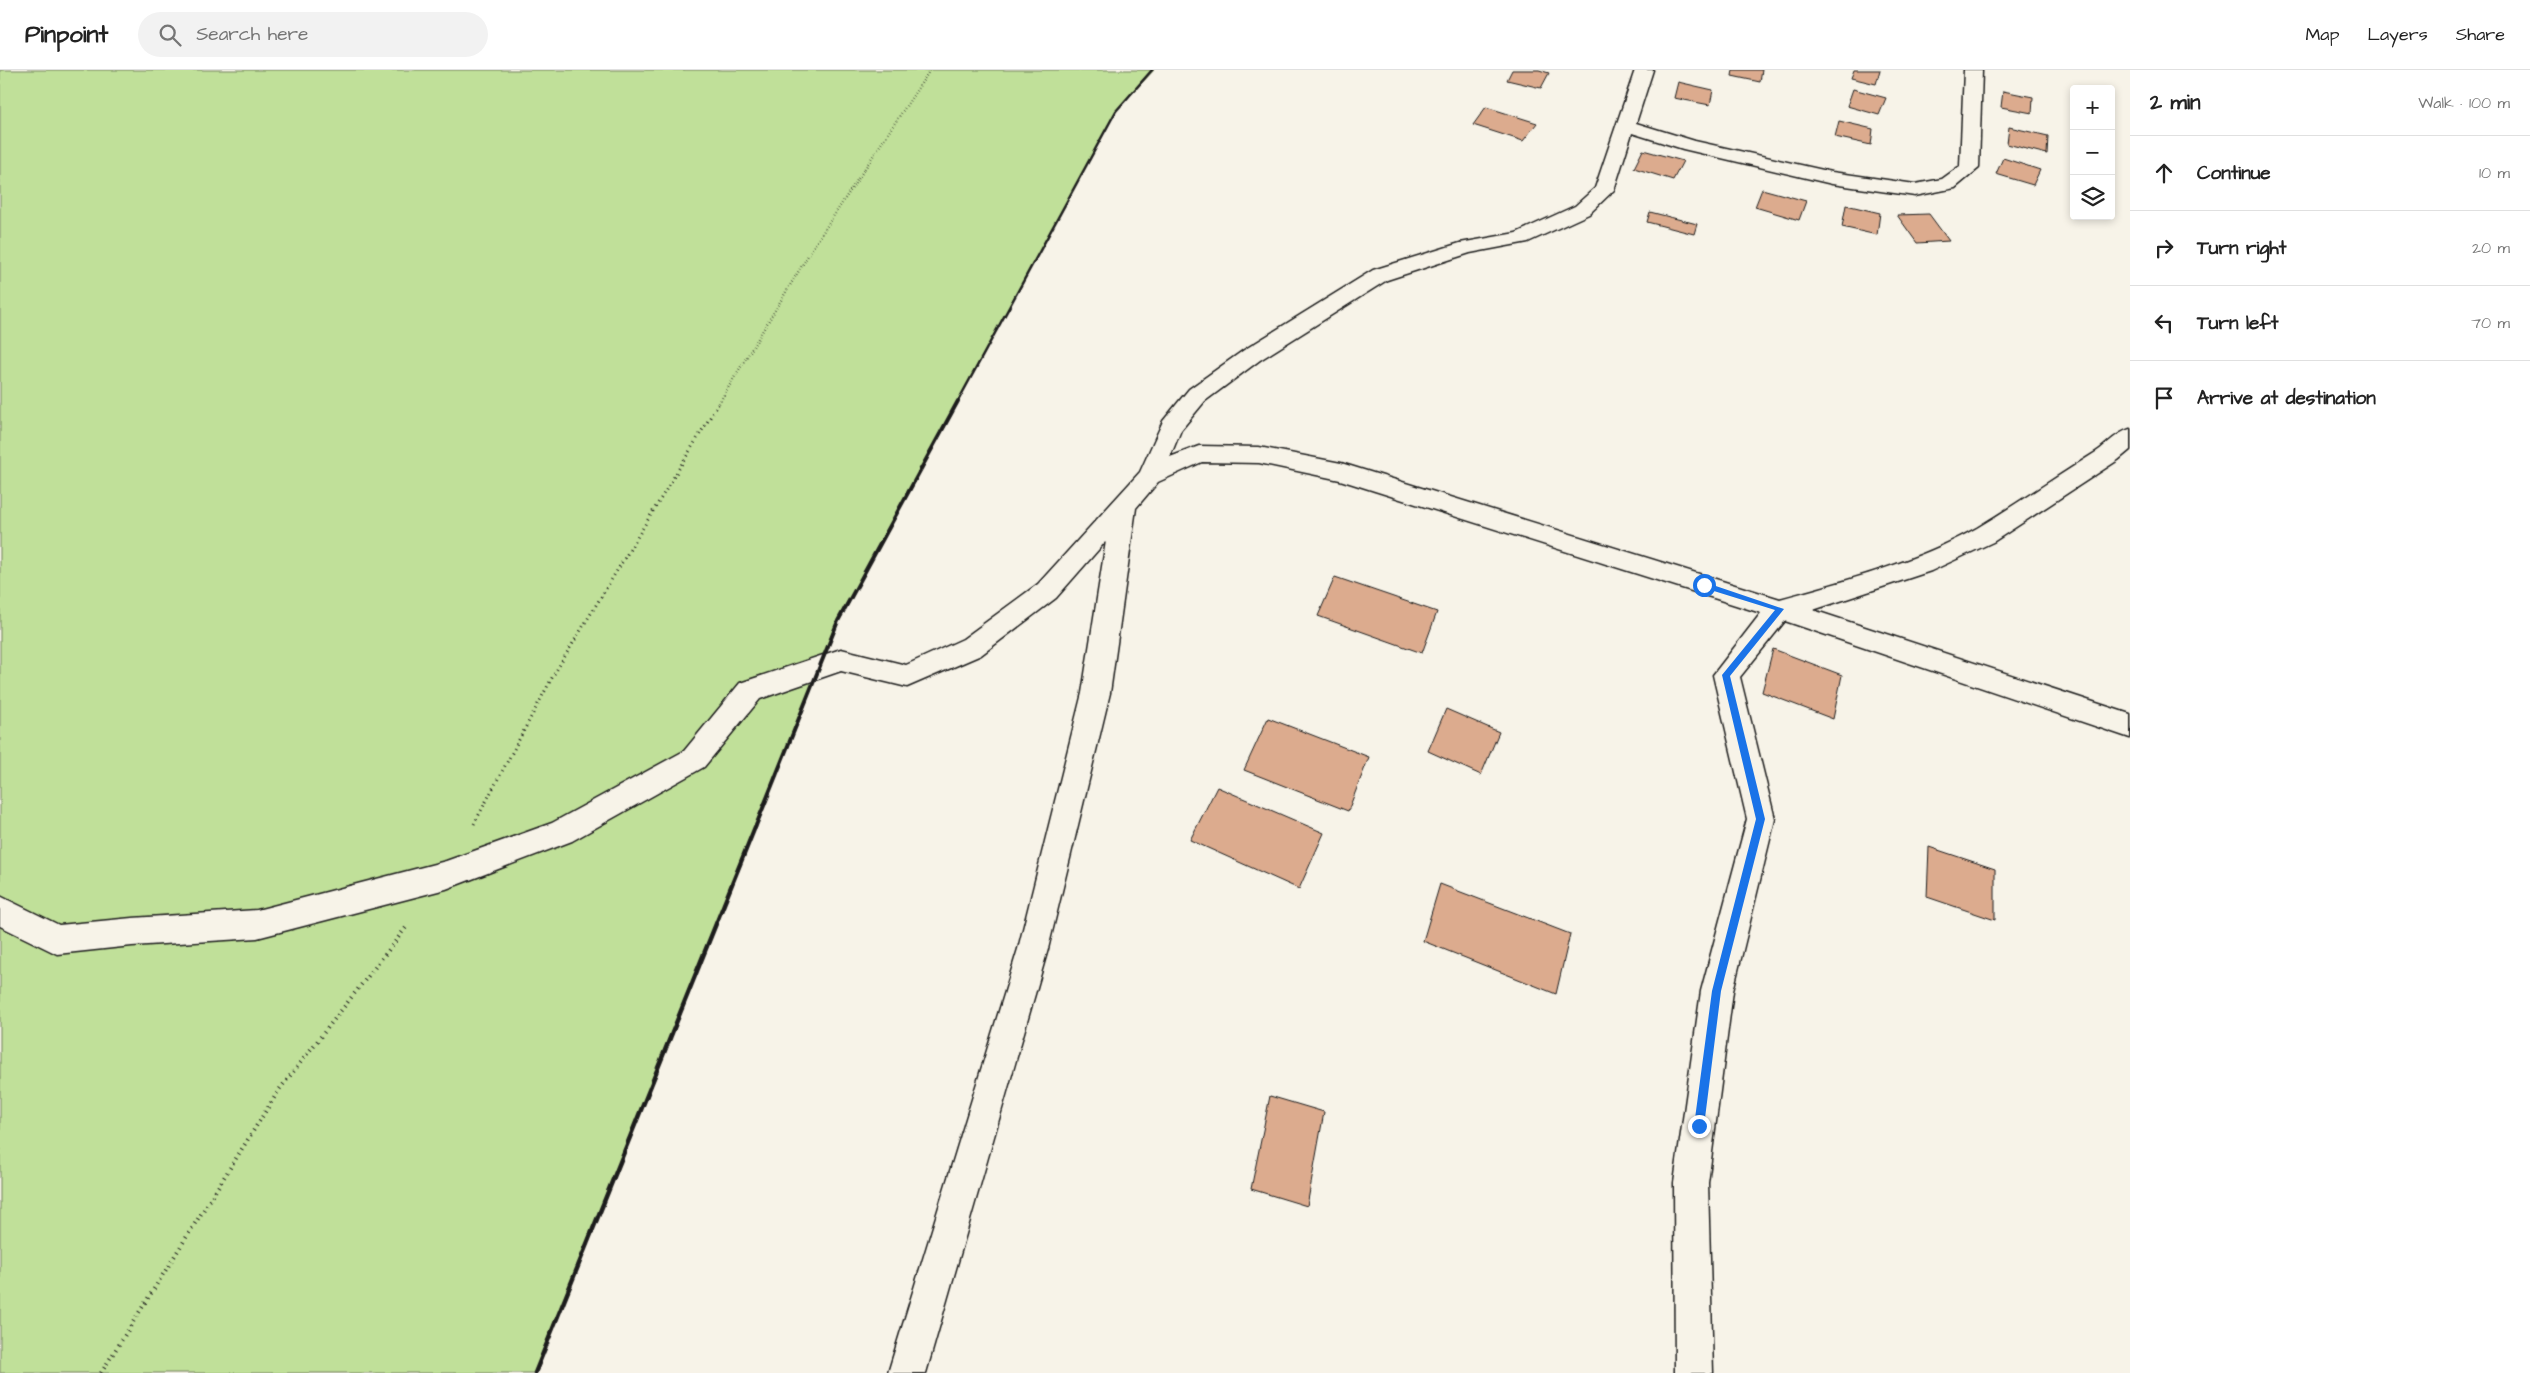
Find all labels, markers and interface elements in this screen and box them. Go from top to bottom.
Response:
search box [138,12,488,57]
text: Pinpoint [25,18,108,52]
icon: search [156,21,184,49]
text: Search here [196,21,308,48]
text: Map [2305,22,2339,47]
text: Layers [2367,22,2428,47]
text: Share [2456,22,2505,47]
map controls [2070,85,2115,220]
button: + [2070,85,2115,130]
text: 2 min [2150,88,2200,117]
text: Walk · 100 m [2418,92,2510,114]
button: − [2070,130,2115,175]
icon: ahead [2150,159,2178,187]
text: Continue [2197,160,2271,187]
text: 10 m [2479,162,2510,184]
button: layers [2070,175,2115,220]
icon: right [2150,234,2178,262]
text: Turn right [2197,235,2286,262]
text: 20 m [2472,237,2510,259]
icon: left [2150,309,2178,337]
text: Turn left [2197,310,2278,337]
text: 70 m [2471,312,2510,334]
icon: arrive [2150,384,2178,412]
text: Arrive at destination [2197,385,2376,412]
route start [1693,574,1716,597]
route end [1688,1115,1711,1138]

